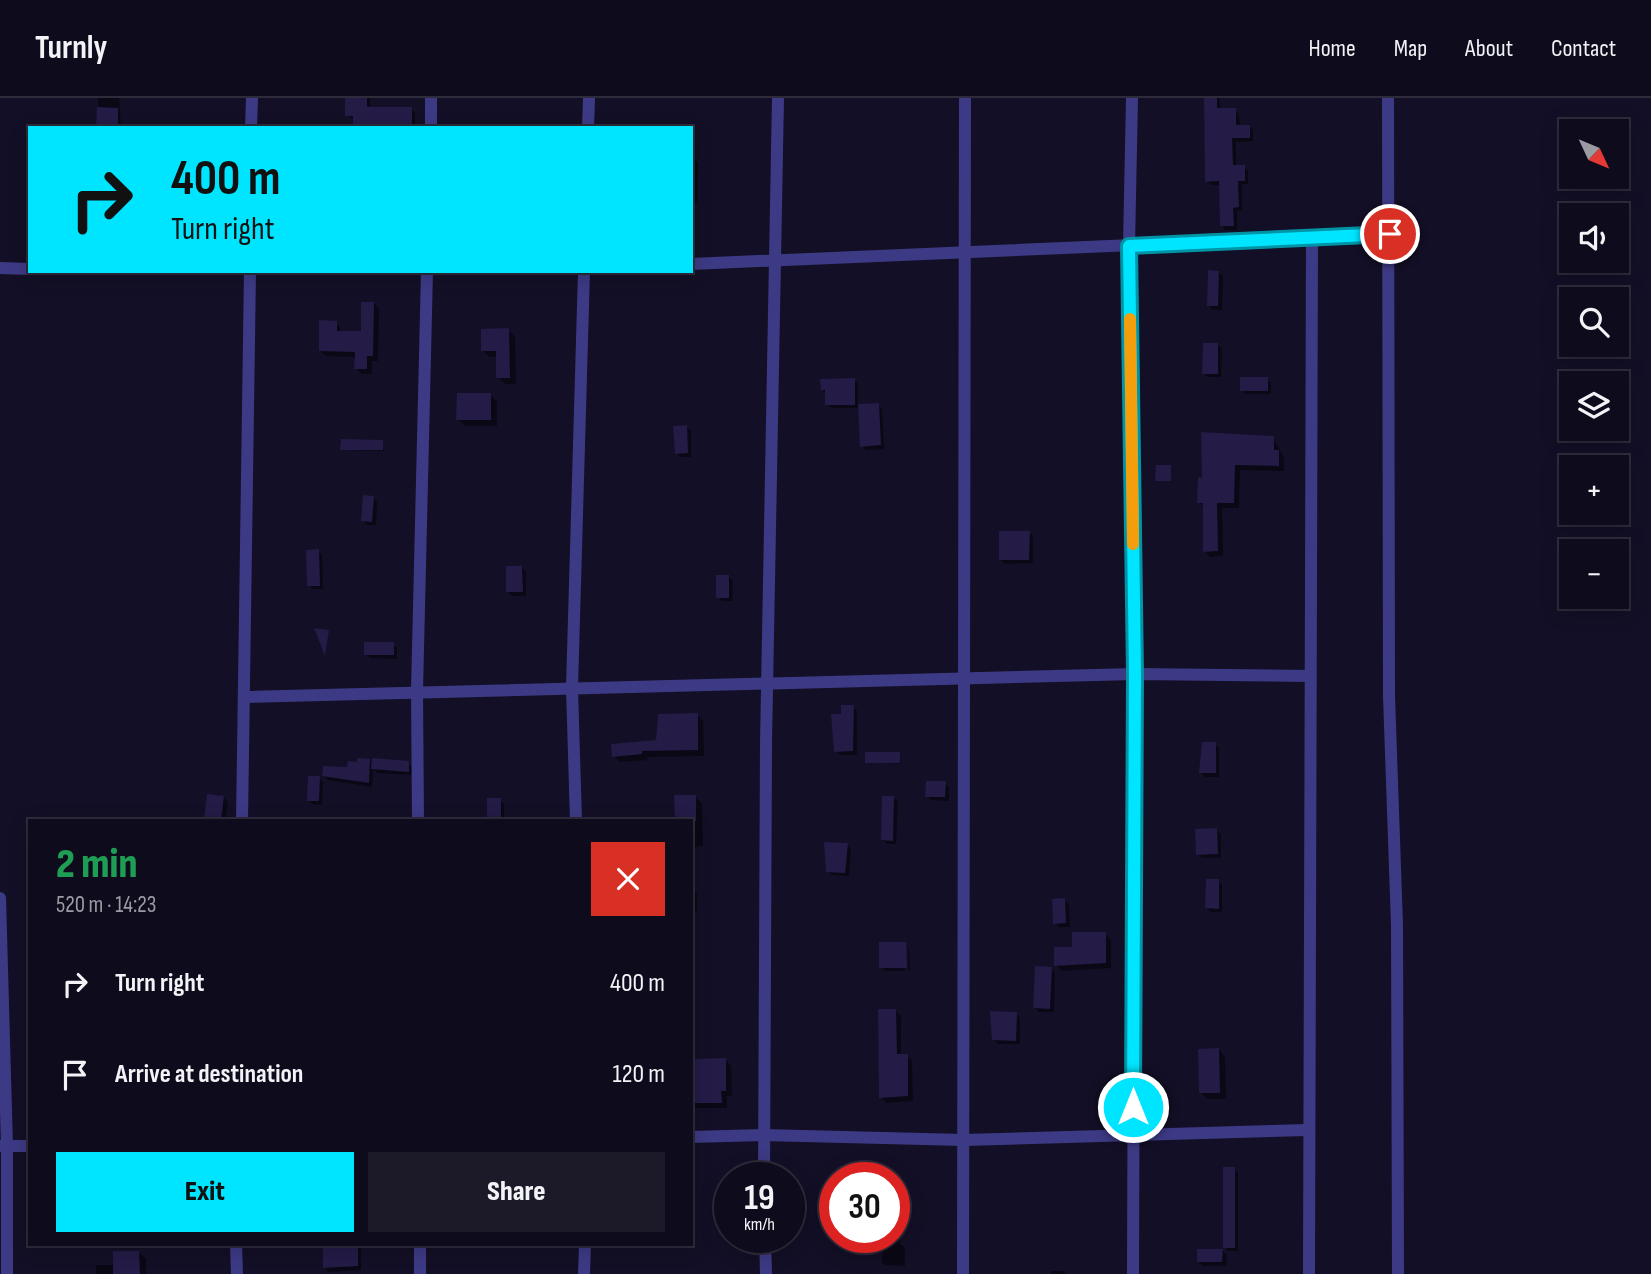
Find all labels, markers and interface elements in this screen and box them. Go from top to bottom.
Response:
text: Turnly [35,28,107,68]
text: Home [1308,34,1356,63]
text: Map [1394,34,1427,63]
text: About [1465,34,1513,63]
text: Contact [1551,34,1616,63]
north arrow [1559,119,1629,189]
map controls [1559,119,1629,609]
text: 400 m [171,150,281,209]
icon: right [56,154,147,245]
button: sound [1559,203,1629,273]
pin [1360,204,1420,264]
text: Turn right [171,210,275,249]
icon: arrive [1371,215,1409,253]
button: search [1559,287,1629,357]
button: layers [1559,371,1629,441]
button: + [1559,455,1629,525]
button: − [1559,539,1629,609]
text: 2 min [56,839,137,890]
button: close [591,842,665,916]
text: 520 m · 14:23 [56,891,156,919]
icon: right [56,965,94,1003]
text: Turn right [115,968,204,999]
text: 400 m [610,968,665,999]
icon: arrive [56,1056,94,1094]
text: Arrive at destination [115,1059,303,1090]
text: 120 m [612,1059,665,1090]
position arrow [1096,1070,1170,1144]
button: Exit [56,1152,354,1232]
button: Share [368,1152,665,1232]
speed limit sign: 30 [819,1162,910,1253]
text: 19 [744,1177,775,1220]
text: km/h [744,1214,775,1235]

